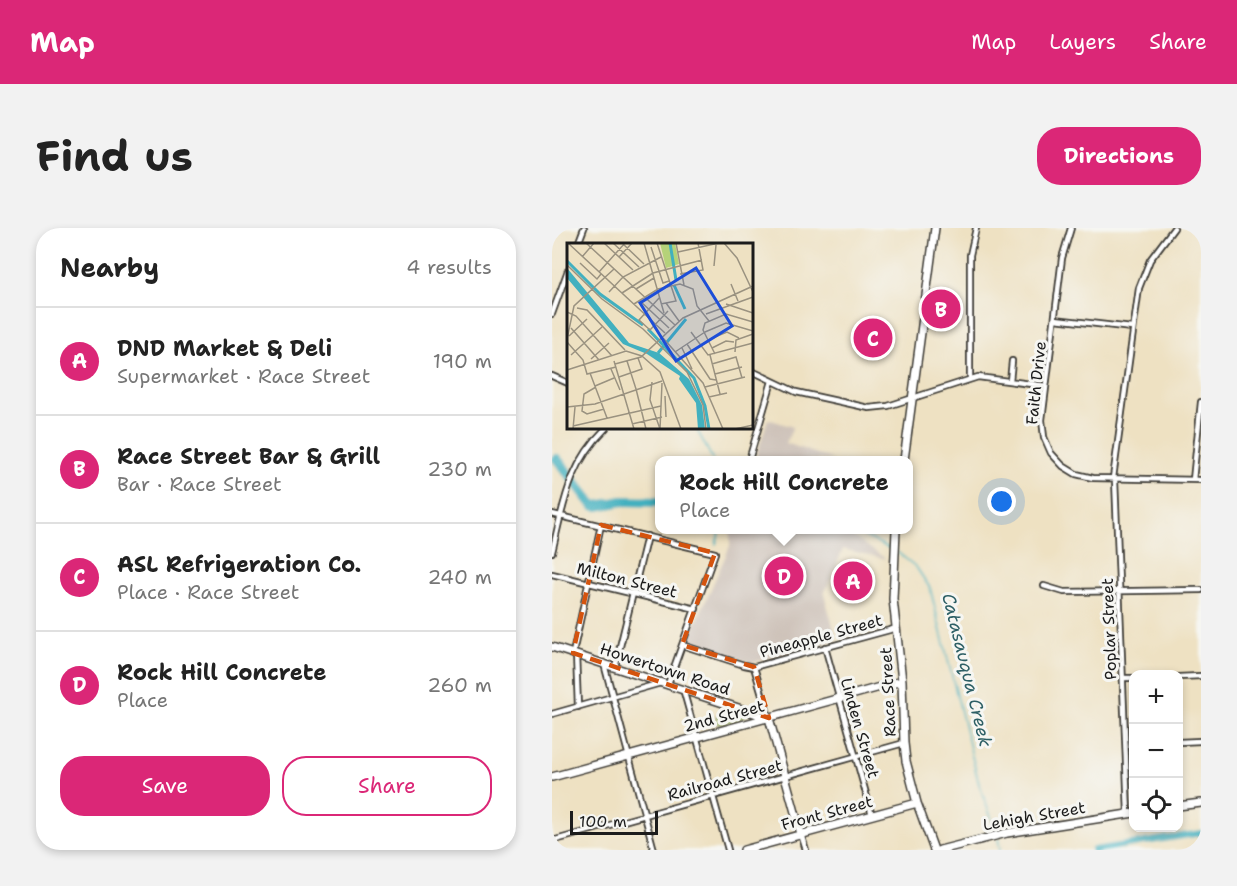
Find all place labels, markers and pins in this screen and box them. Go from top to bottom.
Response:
pin: B [922,286,960,332]
pin: C [854,316,892,360]
pin: D [764,554,804,598]
pin: A [834,558,872,604]

